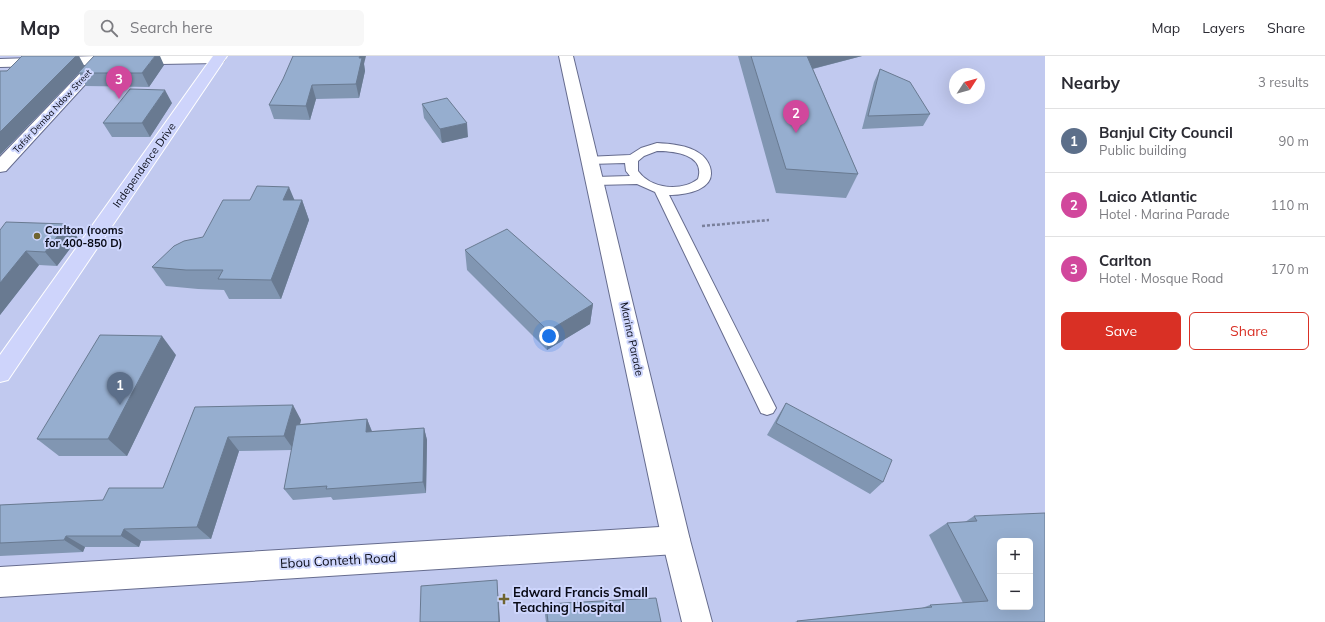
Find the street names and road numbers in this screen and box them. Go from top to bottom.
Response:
street label: Tafsir Demba Ndow Street [10,67,94,155]
street label: Independence Drive [109,120,179,210]
street label: Marina Parade [617,301,647,377]
street label: Ebou Conteth Road [280,549,396,571]

